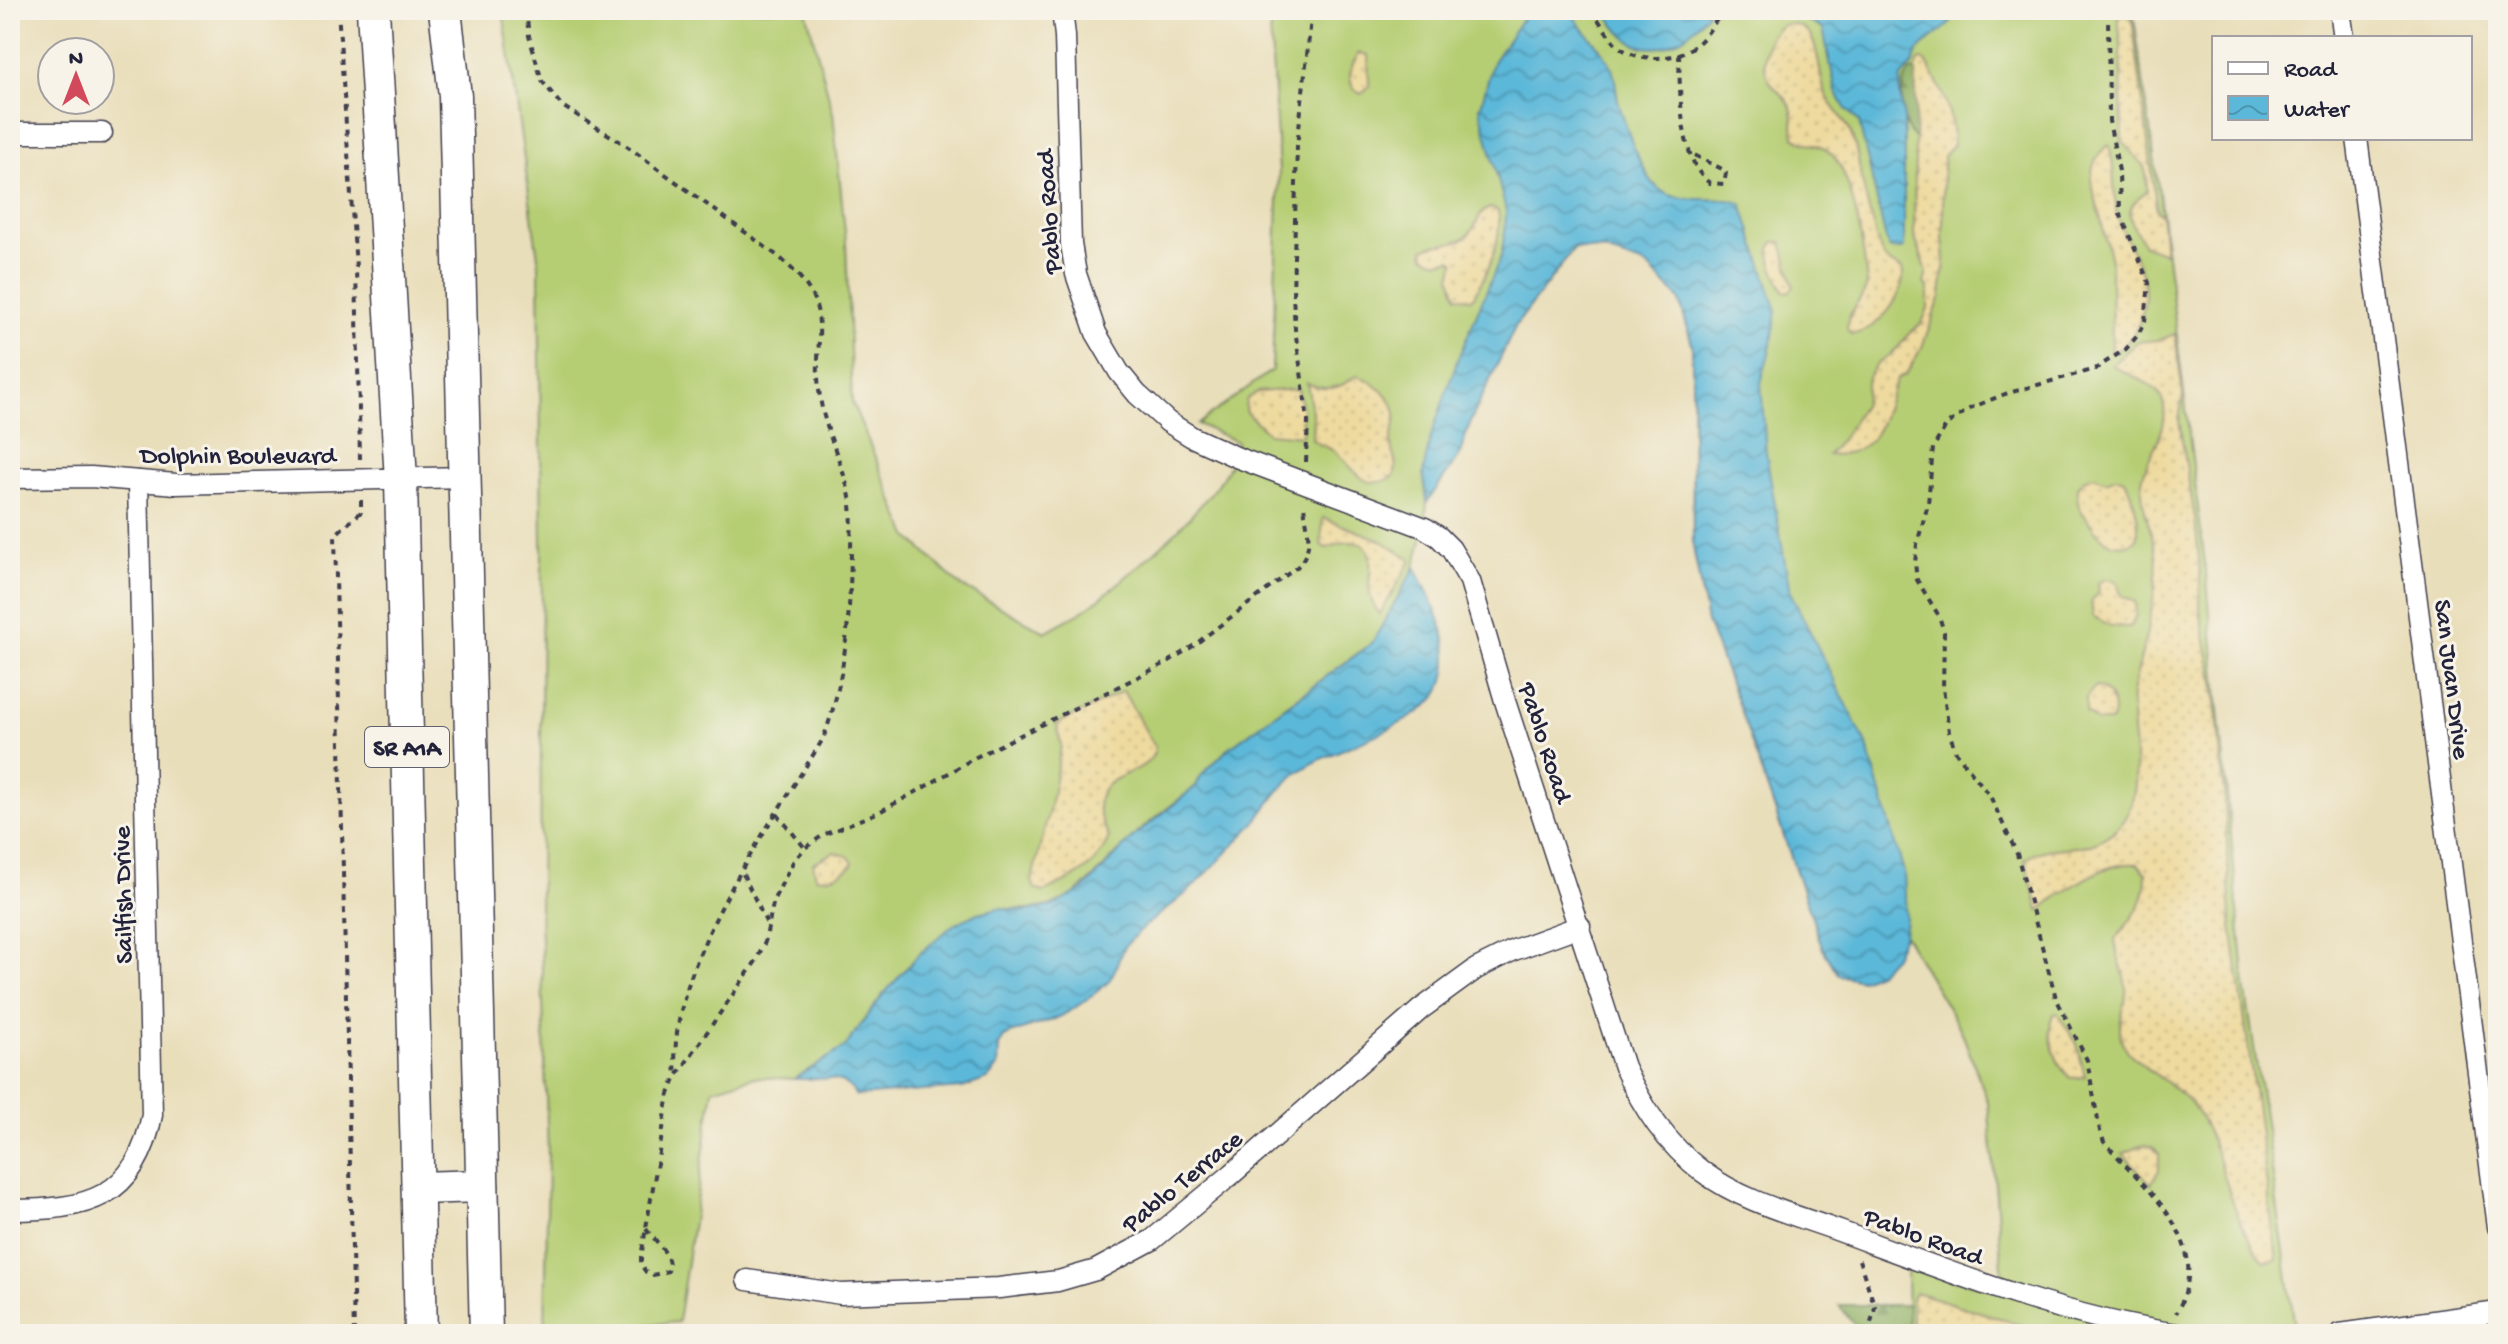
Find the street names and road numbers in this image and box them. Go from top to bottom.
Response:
street label: Pablo Road [1032,147,1071,276]
street label: Dolphin Boulevard [138,443,338,474]
street label: San Juan Drive [2424,598,2475,762]
street label: Pablo Road [1508,678,1577,809]
road number: SR A1A [365,727,449,767]
street label: Sailfish Drive [109,825,142,964]
street label: Pablo Terrace [1116,1125,1251,1242]
street label: Pablo Road [1858,1203,1988,1276]

